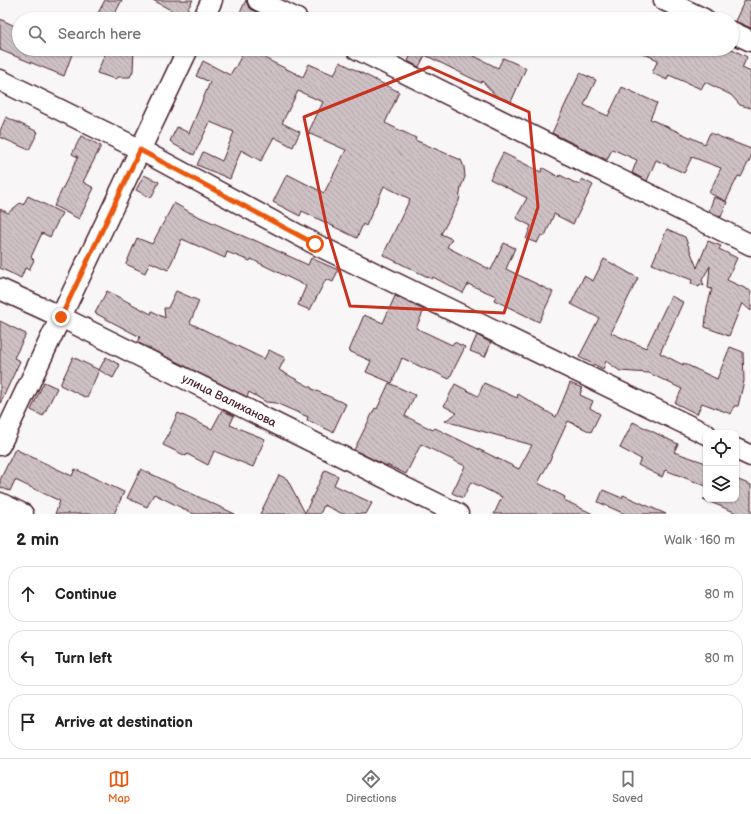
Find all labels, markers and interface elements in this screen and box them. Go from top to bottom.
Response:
search box [12,12,739,56]
icon: search [26,23,48,45]
text: Search here [58,25,141,44]
route start [306,235,324,253]
route end [52,308,70,326]
street label: улица Валиханова [180,371,279,430]
map controls [703,430,739,502]
button: locate [703,430,739,466]
button: layers [703,466,739,502]
text: 2 min [16,530,59,550]
text: Walk · 160 m [664,532,735,548]
icon: ahead [17,583,39,605]
text: Continue [55,585,117,604]
text: 80 m [705,586,734,602]
icon: left [17,647,39,669]
text: Turn left [55,649,112,668]
text: 80 m [705,650,734,666]
icon: arrive [17,711,39,733]
text: Arrive at destination [55,713,193,732]
tab: Map [108,768,130,805]
tab: Directions [346,768,396,805]
tab: Saved [612,768,643,805]

